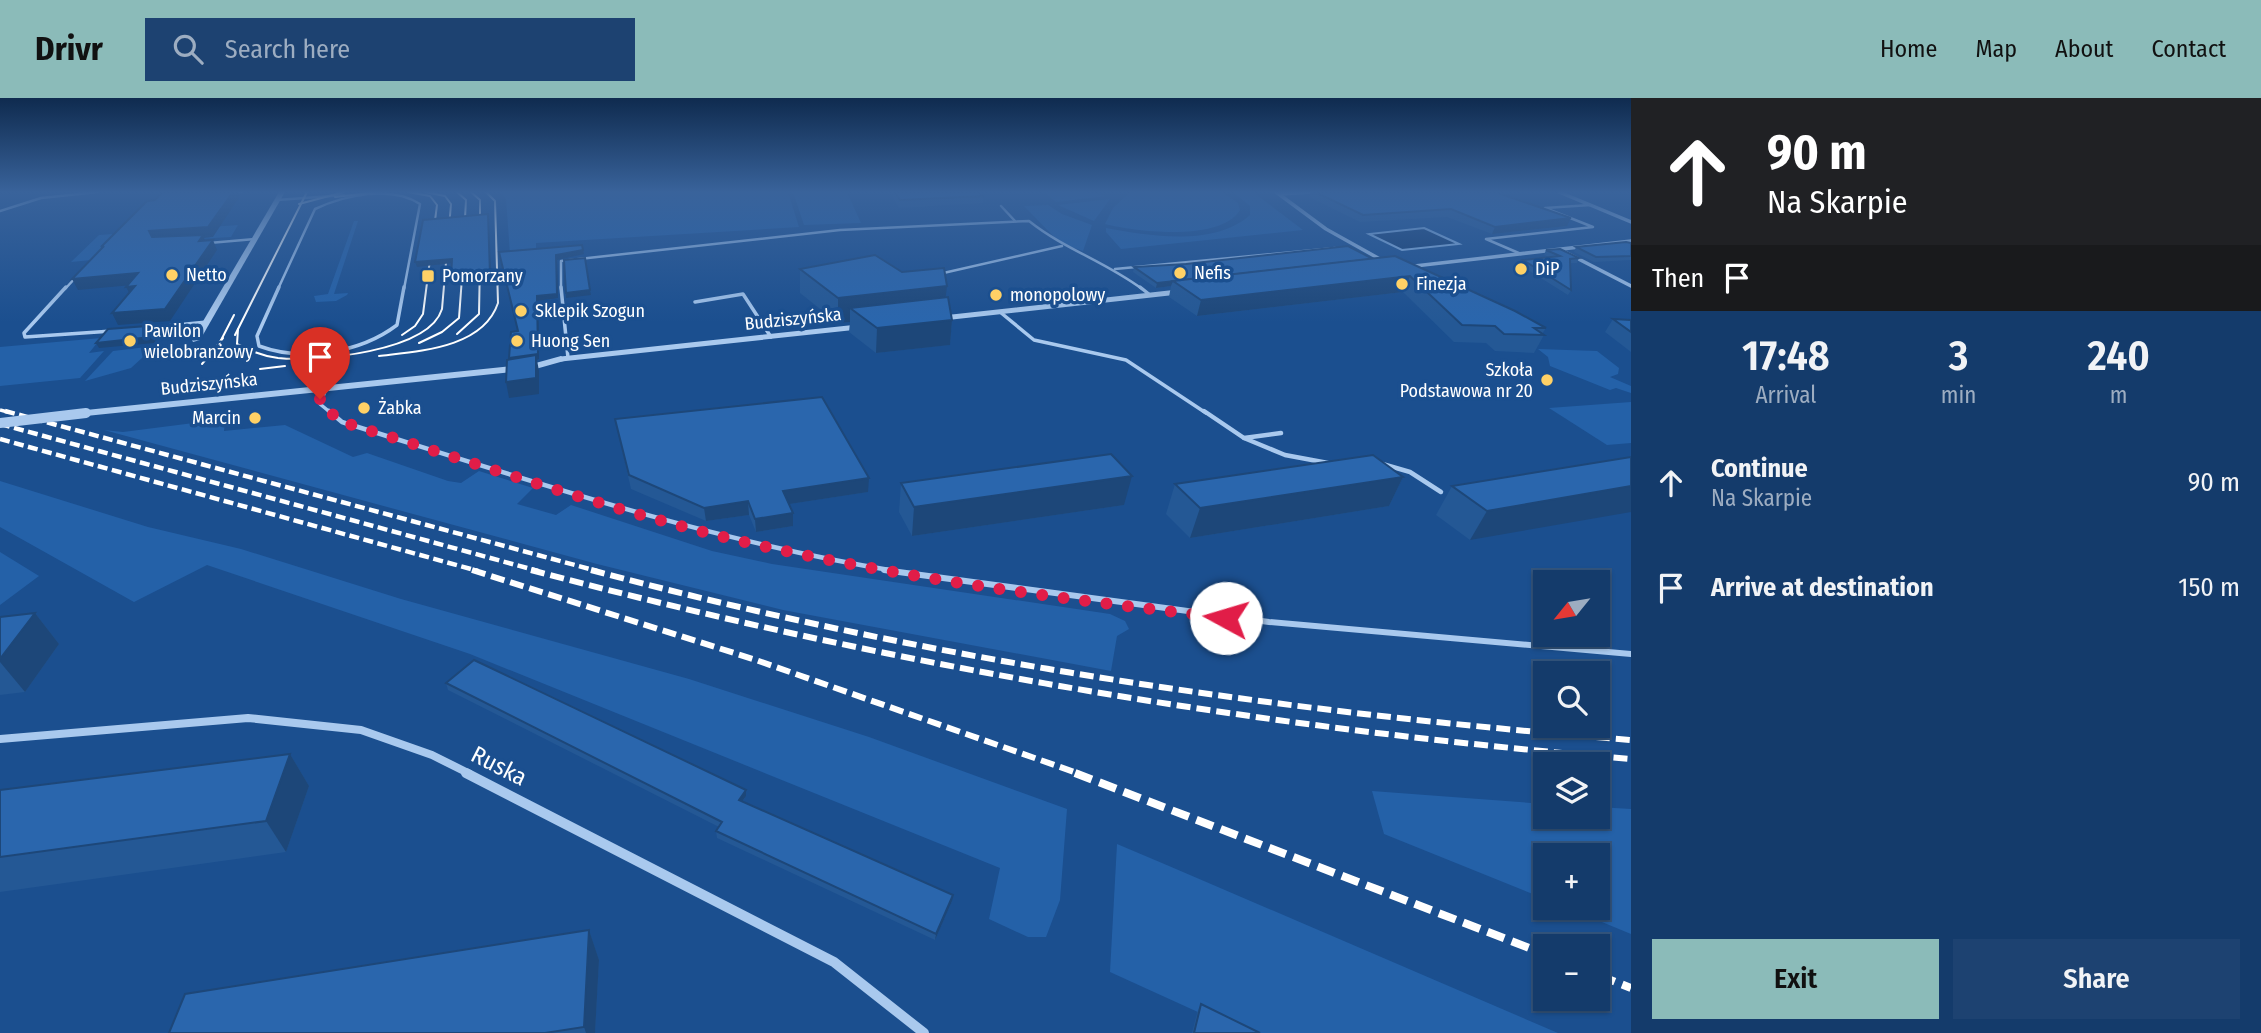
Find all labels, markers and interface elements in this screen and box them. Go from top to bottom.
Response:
search box [145,18,635,81]
text: Drivr [35,29,103,69]
icon: search [169,30,207,68]
text: Search here [225,34,350,65]
text: Home [1880,35,1937,63]
text: Map [1975,35,2017,63]
text: About [2055,35,2113,63]
text: Contact [2151,35,2226,63]
text: 90 m [1767,123,1867,182]
icon: ahead [1652,126,1743,217]
text: Na Skarpie [1767,183,1908,221]
place label: DiP [1535,258,1559,280]
icon: arrive [1718,259,1756,297]
marker: DiP [1513,261,1529,277]
place label: Nefis [1194,262,1231,284]
text: Then [1652,263,1704,294]
place label: Netto [186,264,227,286]
place label: Pomorzany [442,265,523,287]
marker: Nefis [1172,265,1188,281]
marker: Netto [164,267,180,283]
marker: Pomorzany [420,268,436,284]
place label: Finezja [1416,273,1467,295]
marker: Finezja [1394,276,1410,292]
place label: monopolowy [1010,284,1105,306]
marker: monopolowy [988,287,1004,303]
place label: Sklepik Szogun [535,300,645,322]
marker: Sklepik Szogun [513,303,529,319]
street label: Budziszyńska [743,303,843,335]
place label: Pawilon wielobranżowy [144,320,253,363]
pin [290,327,350,399]
place label: Huong Sen [531,330,610,352]
text: 17:48 [1742,331,1830,381]
text: 3 [1949,331,1968,381]
text: 240 [2088,331,2150,381]
marker: Pawilon wielobranżowy [122,333,138,349]
marker: Huong Sen [509,333,525,349]
icon: arrive [301,338,339,376]
place label: Szkoła Podstawowa nr 20 [1400,359,1533,402]
street label: Budziszyńska [159,368,259,400]
marker: Szkoła Podstawowa nr 20 [1539,372,1555,388]
text: Arrival [1755,381,1816,409]
text: min [1941,381,1976,409]
text: m [2110,381,2128,409]
place label: Żabka [378,397,422,419]
marker: Żabka [356,400,372,416]
place label: Marcin [192,407,241,429]
marker: Marcin [247,410,263,426]
text: Continue [1711,453,1808,484]
icon: ahead [1652,464,1690,502]
text: 90 m [2188,467,2240,498]
text: Na Skarpie [1711,484,1812,512]
icon: arrive [1652,569,1690,607]
north arrow [1533,570,1610,648]
map controls [1533,570,1610,1011]
text: Arrive at destination [1711,572,1934,603]
text: 150 m [2178,572,2240,603]
position arrow [1189,581,1263,655]
button: search [1533,661,1610,738]
street label: Ruska [467,740,531,792]
button: layers [1533,752,1610,829]
button: + [1533,843,1610,920]
button: − [1533,934,1610,1011]
button: Exit [1652,939,1939,1019]
button: Share [1953,939,2240,1019]

